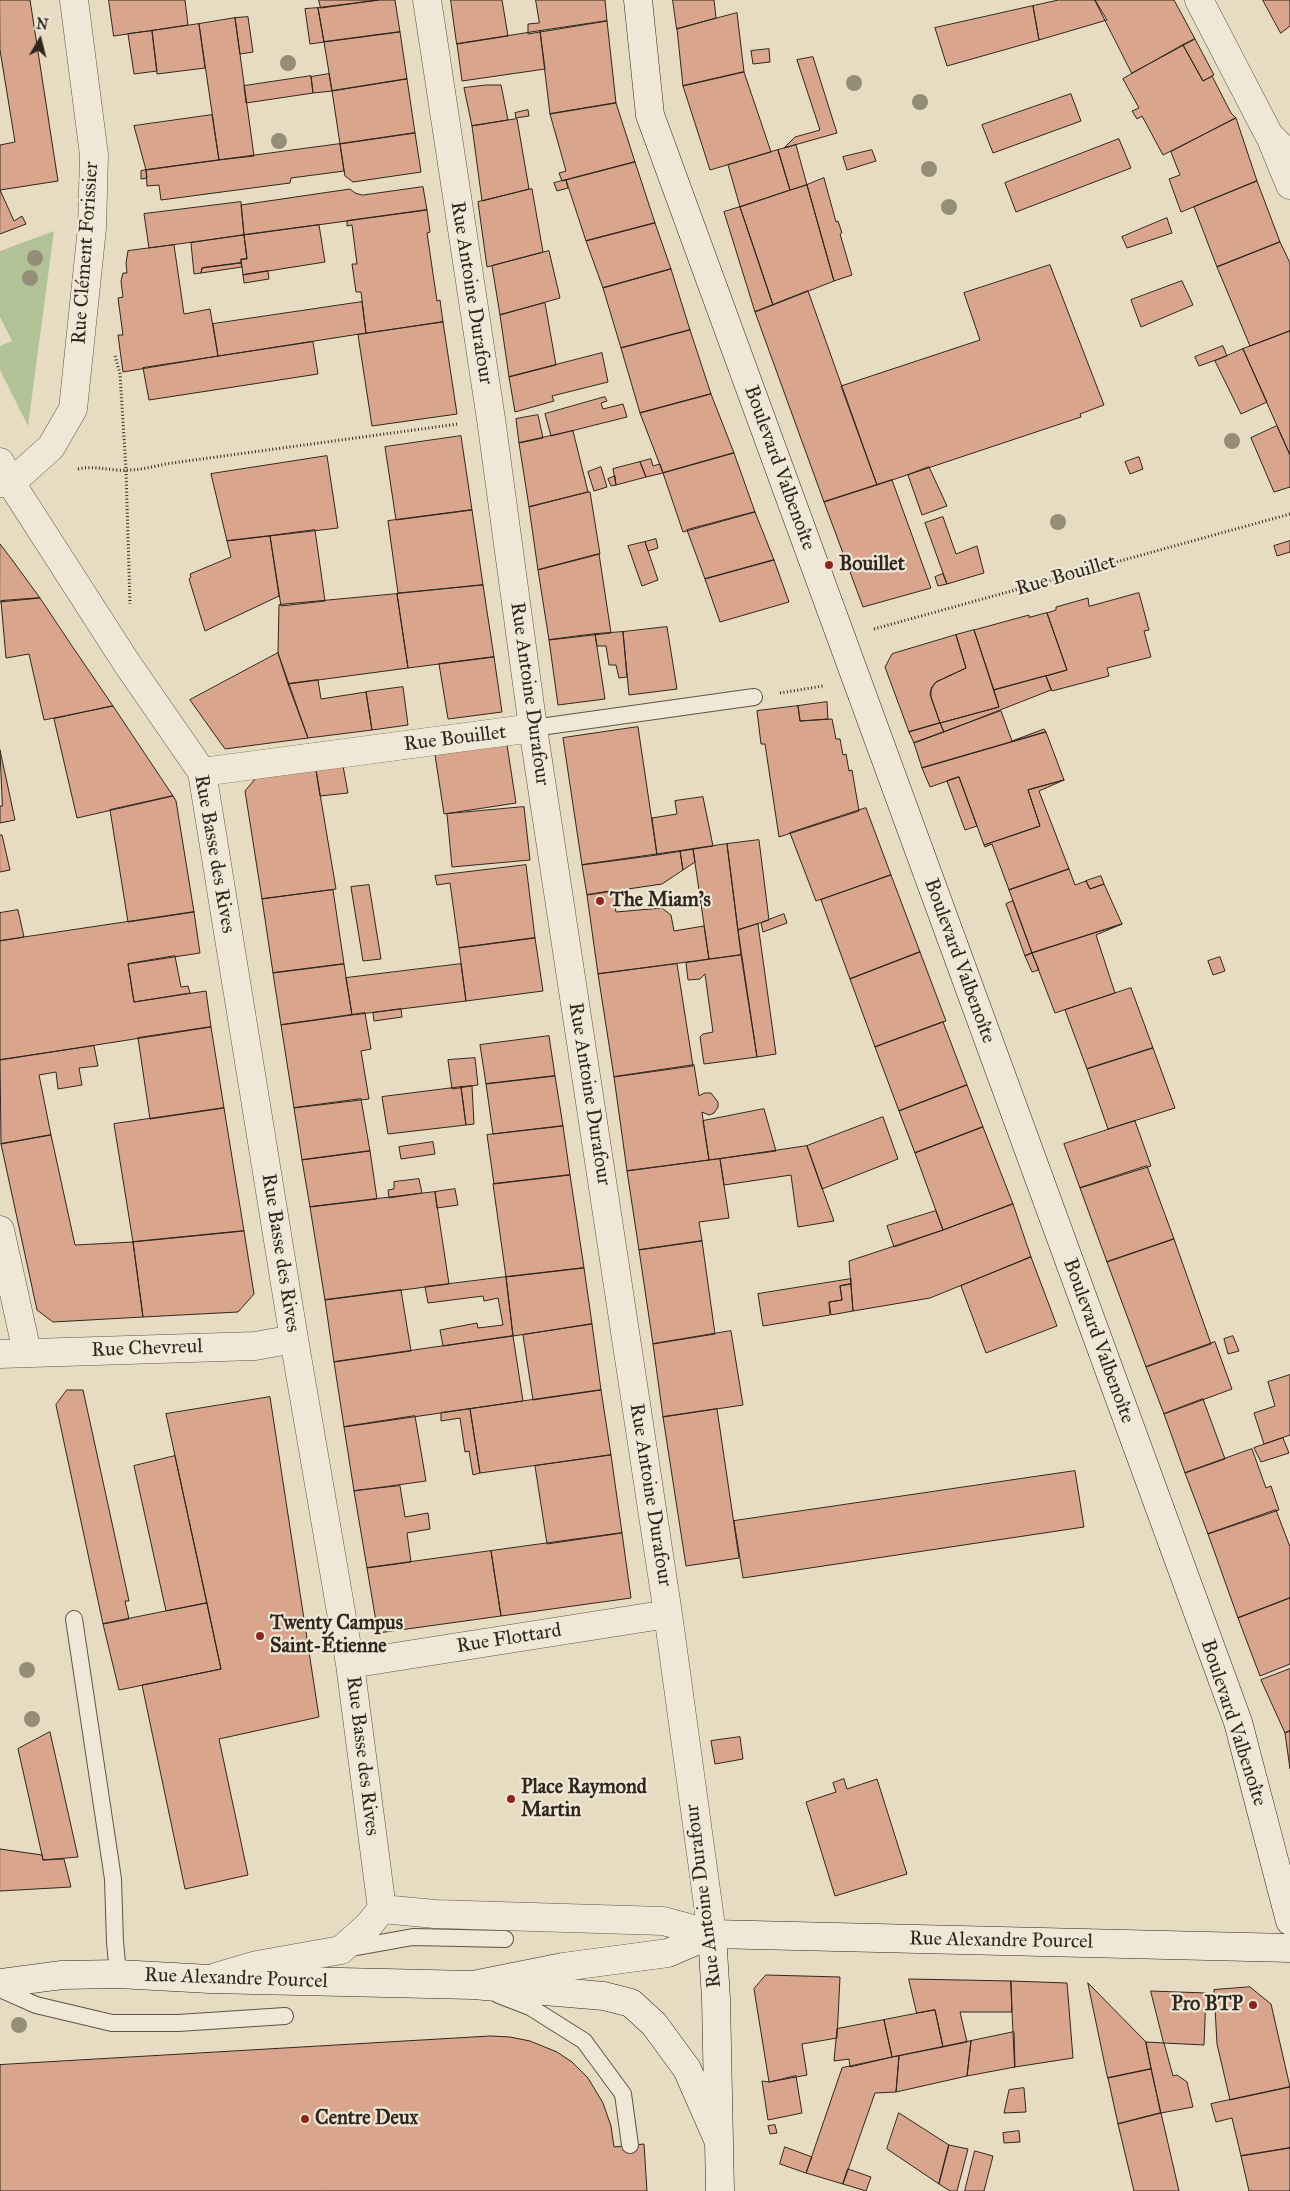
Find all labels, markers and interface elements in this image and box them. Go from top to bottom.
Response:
north arrow [15,15,65,65]
text: N [35,15,49,34]
street label: Rue Clément Forissier [68,161,104,345]
street label: Rue Antoine Durafour [445,200,497,386]
street label: Boulevard Valbenoîte [738,382,820,554]
street label: Rue Bouillet [1013,550,1119,602]
place label: Bouillet [839,553,905,577]
marker: Bouillet [823,559,835,571]
street label: Rue Antoine Durafour [504,601,554,787]
street label: Rue Bouillet [402,721,508,757]
street label: Rue Basse des Rives [188,773,240,935]
street label: Boulevard Valbenoîte [918,875,1000,1047]
place label: The Miam's [610,889,711,913]
marker: The Miam's [594,895,606,907]
street label: Rue Antoine Durafour [563,1001,615,1187]
street label: Rue Basse des Rives [256,1172,304,1334]
street label: Boulevard Valbenoîte [1057,1255,1139,1427]
street label: Rue Chevreul [91,1335,203,1363]
street label: Rue Antoine Durafour [624,1402,676,1588]
place label: Twenty Campus Saint-Étienne [270,1612,403,1659]
street label: Rue Flottard [455,1619,563,1659]
marker: Twenty Campus Saint-Étienne [254,1630,266,1642]
street label: Boulevard Valbenoîte [1195,1637,1271,1809]
street label: Rue Basse des Rives [340,1675,384,1837]
place label: Place Raymond Martin [521,1776,647,1823]
marker: Place Raymond Martin [505,1793,517,1805]
street label: Rue Antoine Durafour [681,1803,727,1989]
street label: Rue Alexandre Pourcel [909,1927,1093,1955]
street label: Rue Alexandre Pourcel [144,1964,328,1994]
place label: Pro BTP [1171,1993,1243,2017]
marker: Pro BTP [1247,1999,1259,2011]
place label: Centre Deux [315,2107,418,2131]
marker: Centre Deux [299,2113,311,2125]

